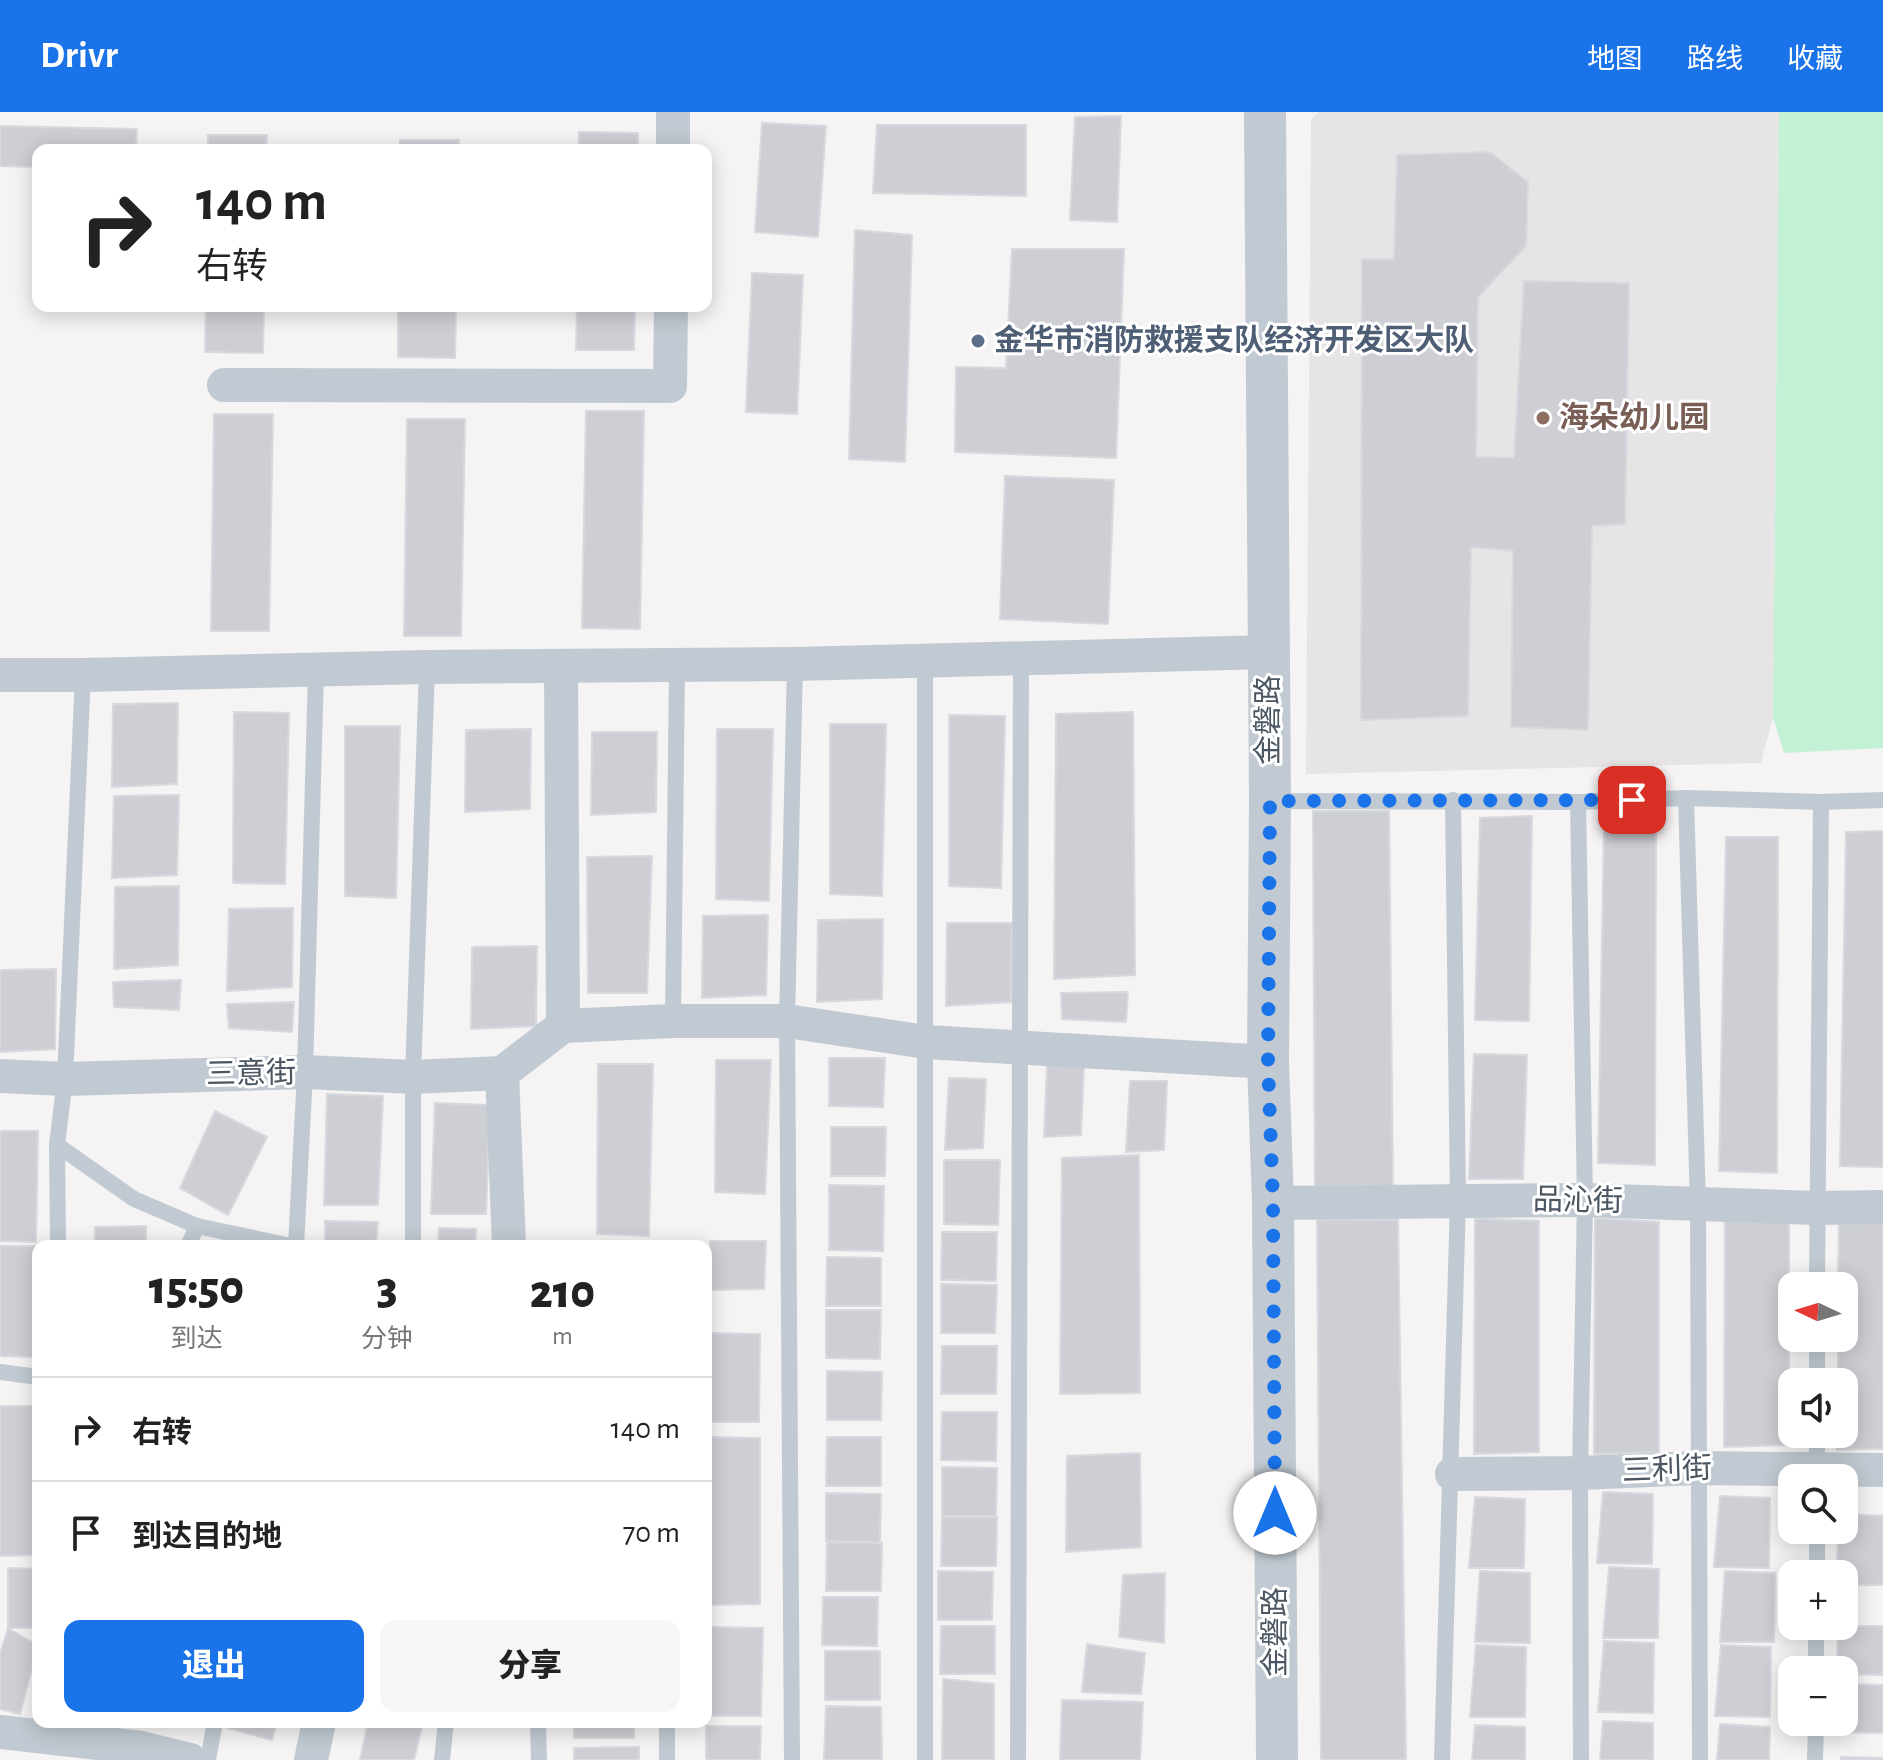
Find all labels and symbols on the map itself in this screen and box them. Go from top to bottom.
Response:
place label: 金华市消防救援支队经济开发区大队 [994,324,1474,356]
marker: 金华市消防救援支队经济开发区大队 [969,332,987,350]
place label: 海朵幼儿园 [1559,401,1709,433]
marker: 海朵幼儿园 [1534,409,1552,427]
street label: 金磐路 [1252,675,1284,765]
pin [1598,766,1666,834]
street label: 三意街 [206,1056,296,1090]
street label: 品沁街 [1533,1184,1623,1217]
north arrow [1778,1272,1858,1352]
street label: 三利街 [1621,1451,1712,1487]
position arrow [1233,1471,1317,1555]
street label: 金磐路 [1259,1587,1291,1677]

